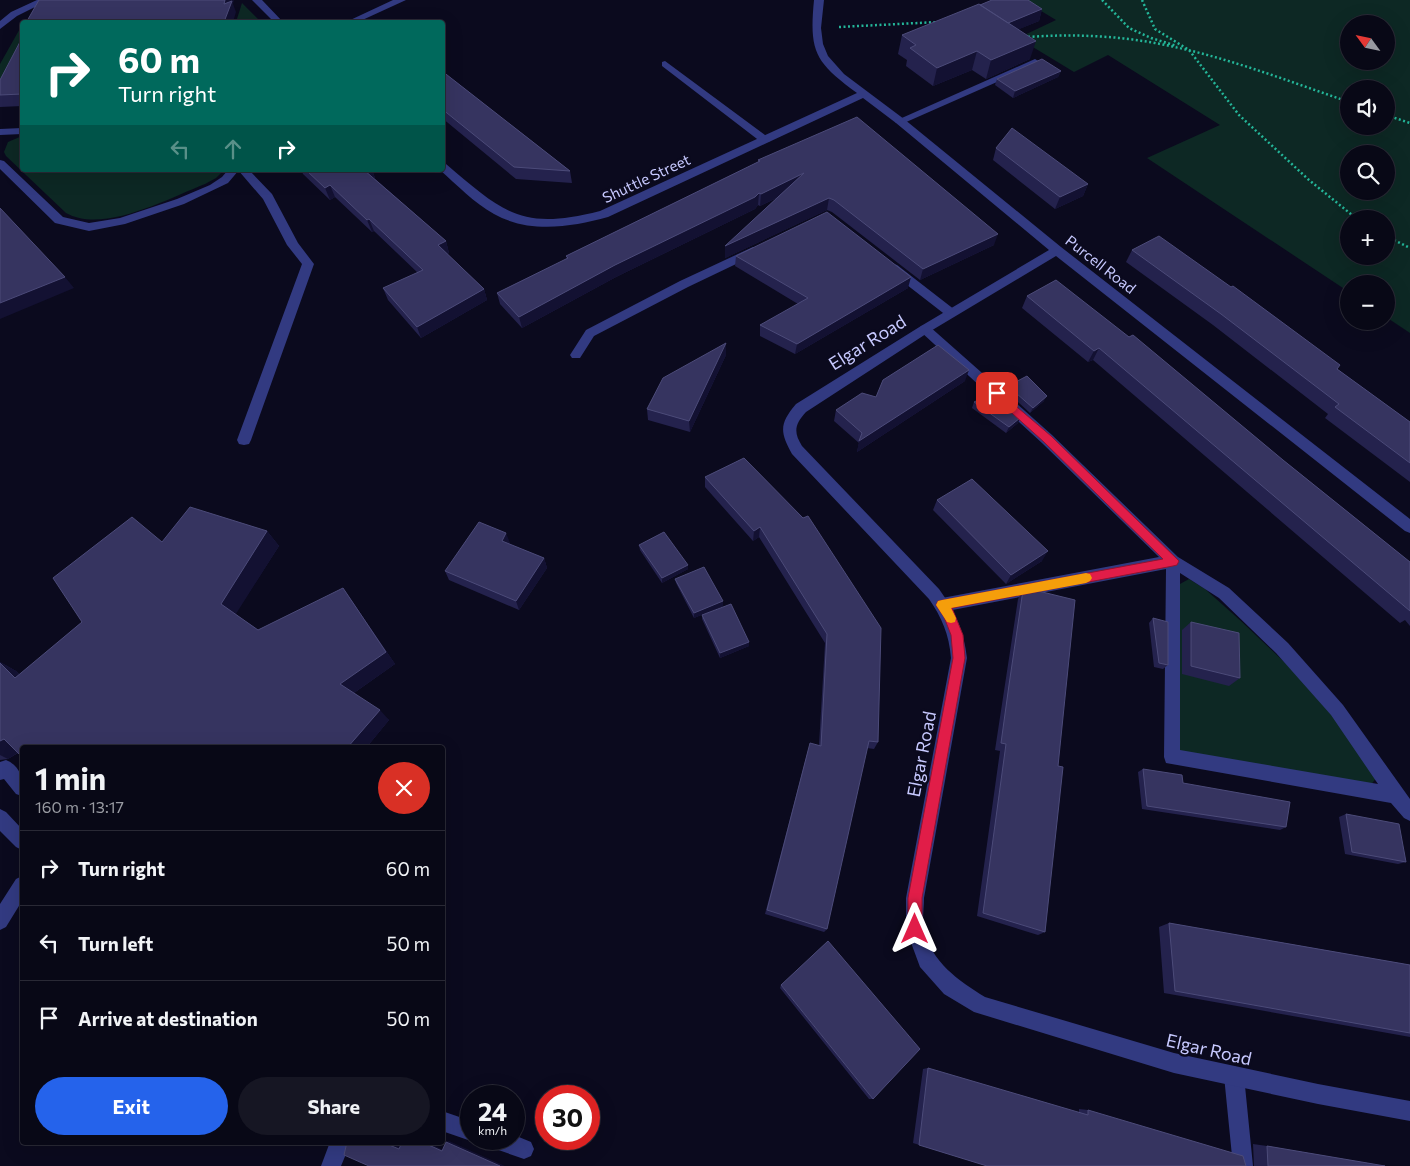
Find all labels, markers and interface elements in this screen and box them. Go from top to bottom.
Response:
north arrow [1340,15,1395,70]
map controls [1340,15,1395,330]
text: 60 m [118,37,200,80]
icon: right [35,40,100,105]
text: Turn right [118,80,216,107]
button: sound [1340,80,1395,135]
icon: left [166,135,194,163]
icon: ahead [219,135,247,163]
icon: right [272,135,300,163]
button: search [1340,145,1395,200]
street label: Shuttle Street [599,150,693,206]
button: + [1340,210,1395,265]
street label: Purcell Road [1062,231,1140,297]
button: − [1340,275,1395,330]
street label: Elgar Road [824,310,910,374]
pin [976,372,1018,414]
icon: arrive [983,379,1011,407]
street label: Elgar Road [902,709,940,799]
text: 1 min [35,759,106,796]
button: close [378,762,430,814]
text: 160 m · 13:17 [35,797,124,816]
icon: right [35,854,63,882]
text: Turn right [78,857,165,880]
text: 60 m [386,857,430,880]
position arrow [888,902,940,954]
icon: left [35,929,63,957]
text: Turn left [78,932,153,955]
text: 50 m [386,932,430,955]
icon: arrive [35,1004,63,1032]
text: Arrive at destination [78,1007,258,1030]
text: 50 m [386,1007,430,1030]
street label: Elgar Road [1164,1029,1254,1069]
button: Exit [35,1077,228,1135]
button: Share [238,1077,430,1135]
speed limit sign: 30 [535,1085,600,1150]
text: 24 [478,1096,507,1126]
text: km/h [478,1123,507,1137]

